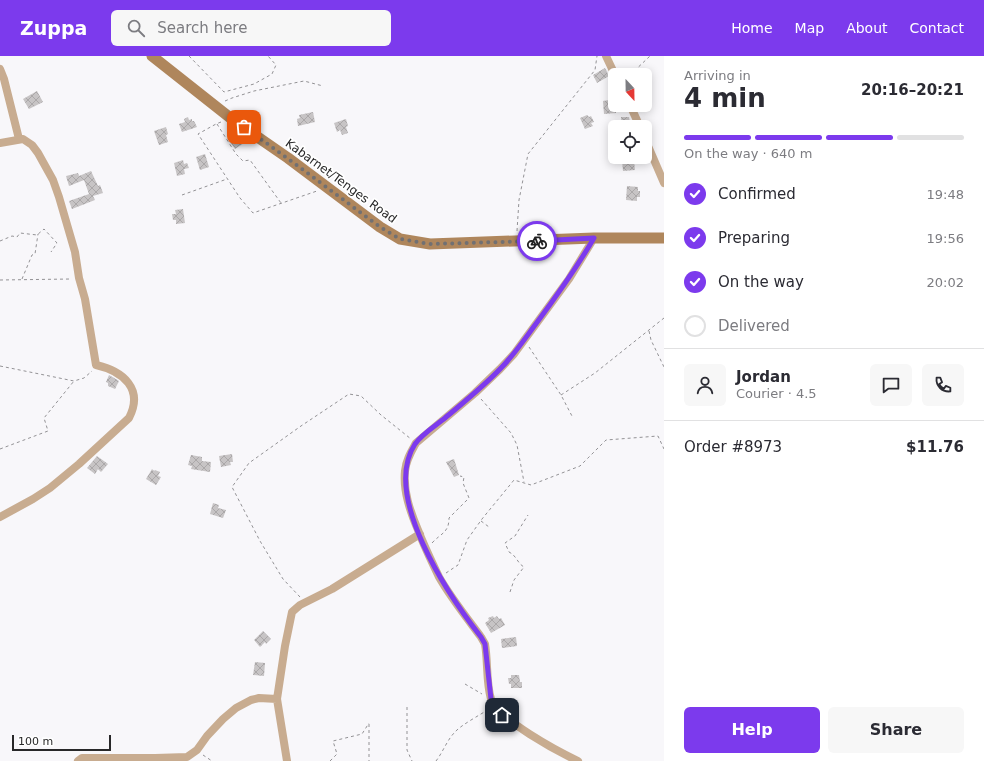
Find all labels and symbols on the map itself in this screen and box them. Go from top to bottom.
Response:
north arrow [608,68,652,112]
pin [227,110,261,144]
street label: Kabarnet/Tenges Road [283,136,399,226]
courier [517,221,557,261]
pin [485,698,519,732]
scale bar [12,733,111,752]

